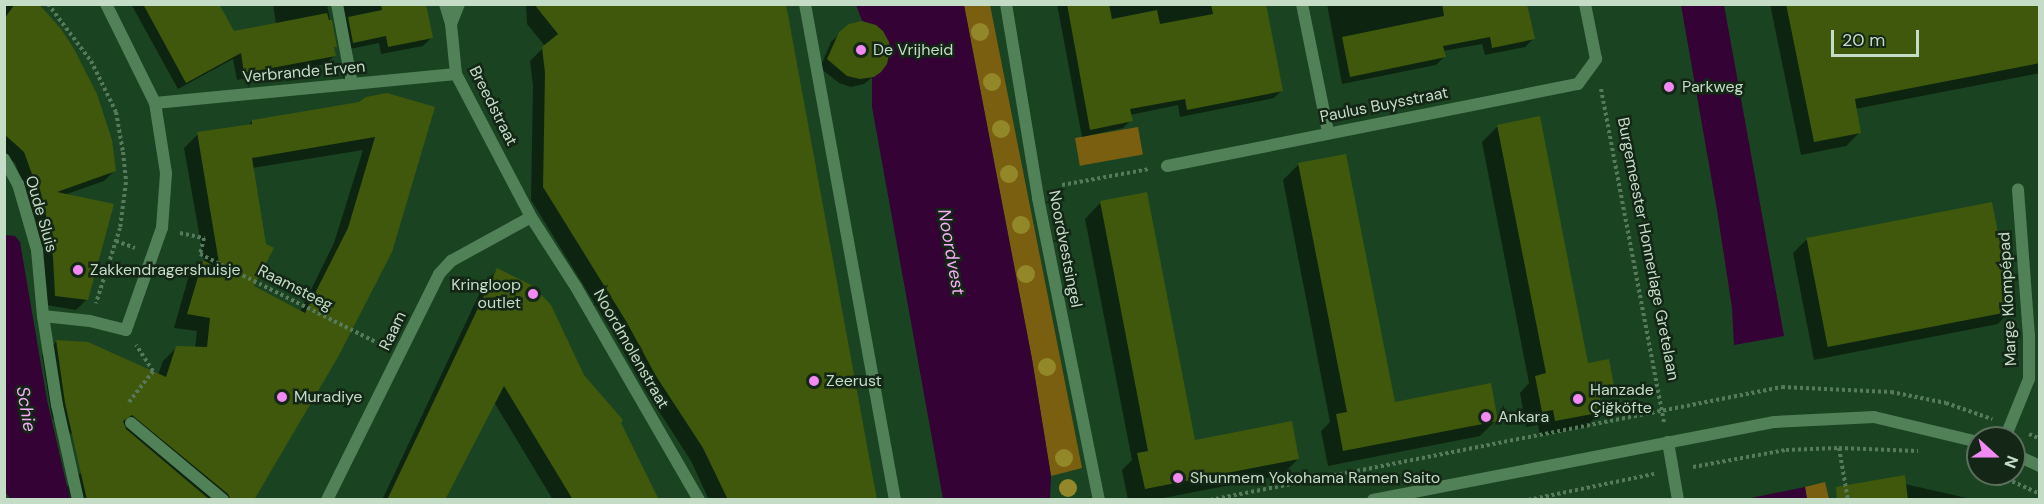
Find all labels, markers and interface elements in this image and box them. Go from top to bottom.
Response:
scale bar [1834,18,1922,56]
text: 20 m [1842,28,1885,52]
place label: De Vrijheid [873,40,953,60]
marker: De Vrijheid [854,43,868,57]
street label: Verbrande Erven [242,57,366,87]
street label: Breedstraat [465,63,521,149]
place label: Parkweg [1682,77,1743,97]
marker: Parkweg [1660,78,1678,96]
street label: Paulus Buysstraat [1318,83,1450,127]
street label: Burgemeester Honnerlage Gretelaan [1613,116,1683,382]
street label: Oude Sluis [21,173,61,255]
street label: Noordvestsingel [1044,189,1086,309]
water label: Noordvest [933,207,969,297]
street label: Marge Klompépad [1995,231,2021,367]
place label: Zakkendragershuisje [90,260,241,280]
street label: Raamsteeg [254,261,336,315]
marker: Zakkendragershuisje [71,263,85,277]
place label: Kringloop outlet [451,275,521,313]
street label: Noordmolenstraat [589,286,673,412]
marker: Kringloop outlet [526,287,540,301]
street label: Raam [375,308,411,354]
place label: Zeerust [826,371,882,391]
marker: Zeerust [807,374,821,388]
place label: Hanzade Çiğköfte [1590,380,1654,418]
water label: Schie [11,385,41,433]
place label: Muradiye [294,387,362,407]
marker: Muradiye [275,390,289,404]
marker: Hanzade Çiğköfte [1571,392,1585,406]
place label: Ankara [1498,407,1549,427]
marker: Ankara [1479,410,1493,424]
north arrow [1966,426,2026,486]
text: N [2000,453,2023,471]
place label: Shunmem Yokohama Ramen Saito [1190,468,1440,488]
marker: Shunmem Yokohama Ramen Saito [1171,471,1185,485]

